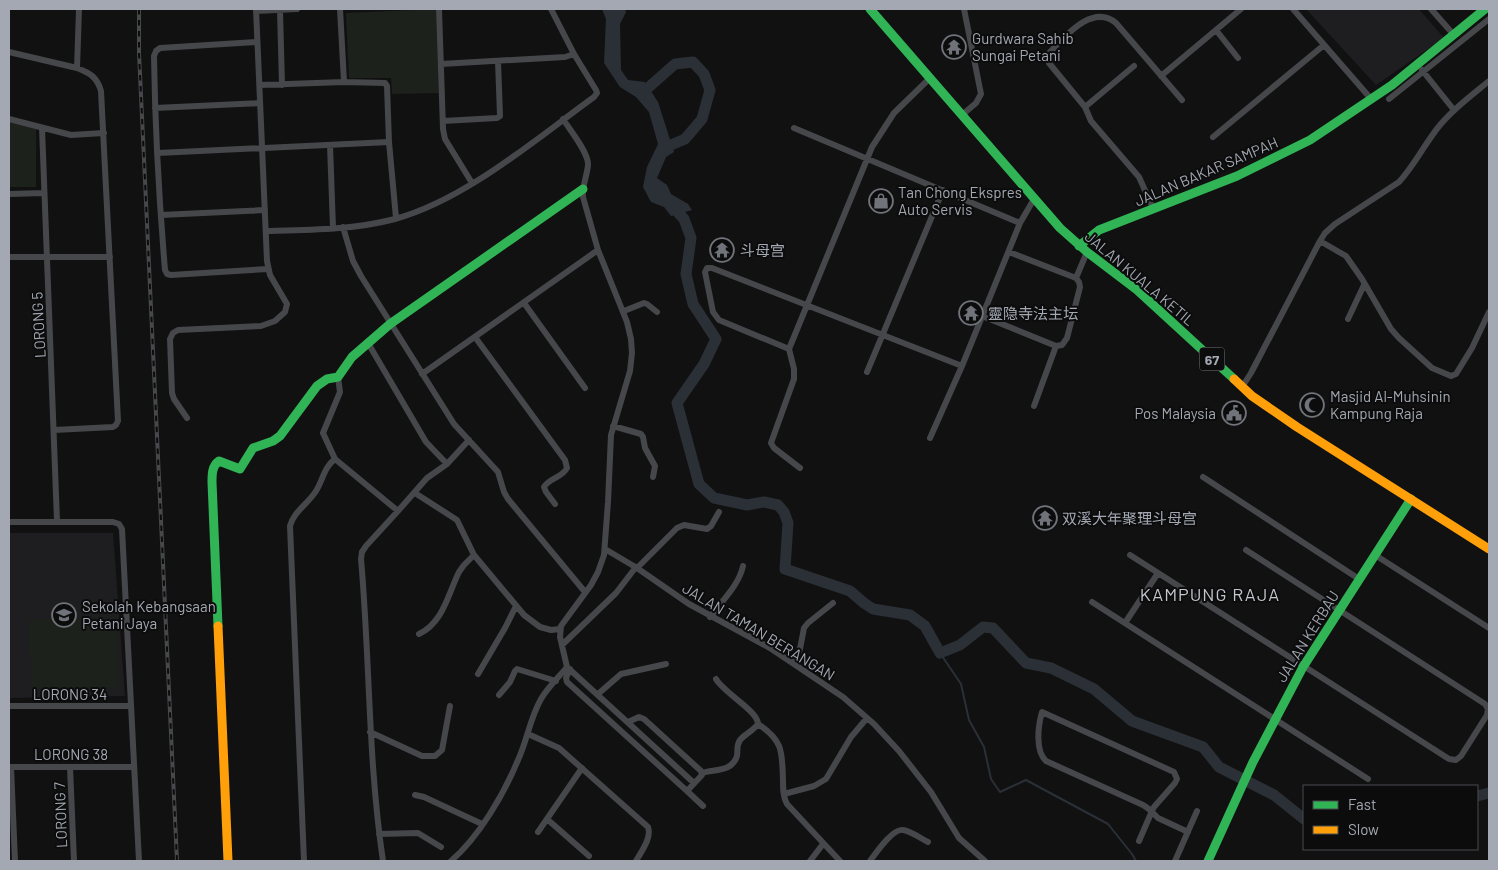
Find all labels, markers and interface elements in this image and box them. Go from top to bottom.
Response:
place label: Gurdwara Sahib Sungai Petani [972,29,1074,64]
temple icon: Gurdwara Sahib Sungai Petani [941,34,967,60]
street label: JALAN BAKAR SAMPAH [1132,133,1280,209]
place label: Tan Chong Ekspres Auto Servis [898,183,1022,218]
shop icon: Tan Chong Ekspres Auto Servis [868,188,894,214]
street label: JALAN KUALA KETIL [1082,227,1198,329]
temple icon: 斗母宫 [709,237,735,263]
place label: 斗母宫 [740,241,785,259]
street label: LORONG 5 [27,291,49,359]
temple icon: 靈隐寺法主坛 [958,300,984,326]
place label: 靈隐寺法主坛 [988,304,1078,322]
road number: 67 [1200,348,1224,370]
place label: Masjid Al-Muhsinin Kampung Raja [1330,387,1451,422]
mosque icon: Masjid Al-Muhsinin Kampung Raja [1299,392,1325,418]
public building icon: Pos Malaysia [1221,400,1247,426]
place label: Pos Malaysia [1134,404,1216,422]
temple icon: 双溪大年聚理斗母宫 [1032,505,1058,531]
place label: 双溪大年聚理斗母宫 [1062,509,1197,527]
street label: JALAN TAMAN BERANGAN [679,578,839,684]
district label: KAMPUNG RAJA [1140,583,1280,605]
street label: JALAN KERBAU [1272,587,1342,685]
place label: Sekolah Kebangsaan Petani Jaya [82,597,216,632]
school or university icon: Sekolah Kebangsaan Petani Jaya [51,602,77,628]
street label: LORONG 34 [33,685,107,703]
street label: LORONG 38 [34,745,108,763]
street label: LORONG 7 [50,782,70,848]
legend [1303,785,1478,850]
text: Fast [1348,795,1376,813]
text: Slow [1348,820,1379,838]

